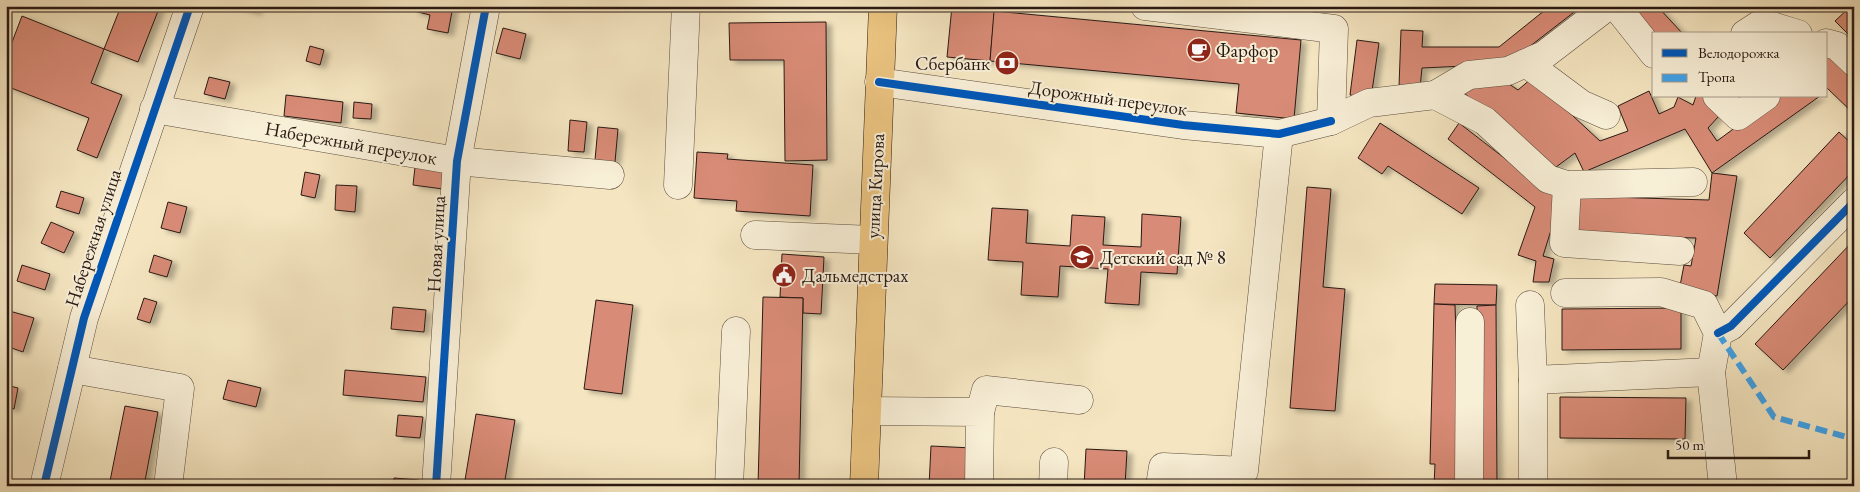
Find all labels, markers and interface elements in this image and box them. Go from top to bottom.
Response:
legend [1652,32,1828,98]
cafe icon: Фарфор [1186,37,1212,63]
place label: Фарфор [1216,38,1278,63]
text: Велодорожка [1698,43,1779,62]
bank icon: Сбербанк [994,50,1020,76]
place label: Сбербанк [915,51,990,76]
text: Тропа [1698,67,1735,86]
street label: Дорожный переулок [1027,74,1189,122]
street label: Набережный переулок [263,116,439,170]
street label: улица Кирова [860,132,890,239]
street label: Набережная улица [59,165,127,310]
street label: Новая улица [421,194,451,293]
school or university icon: Детский сад № 8 [1069,244,1095,270]
place label: Детский сад № 8 [1100,245,1226,270]
public building icon: Дальмедстрах [771,262,797,288]
place label: Дальмедстрах [802,263,909,288]
scale bar [1668,427,1809,459]
text: 50 m [1675,435,1704,454]

